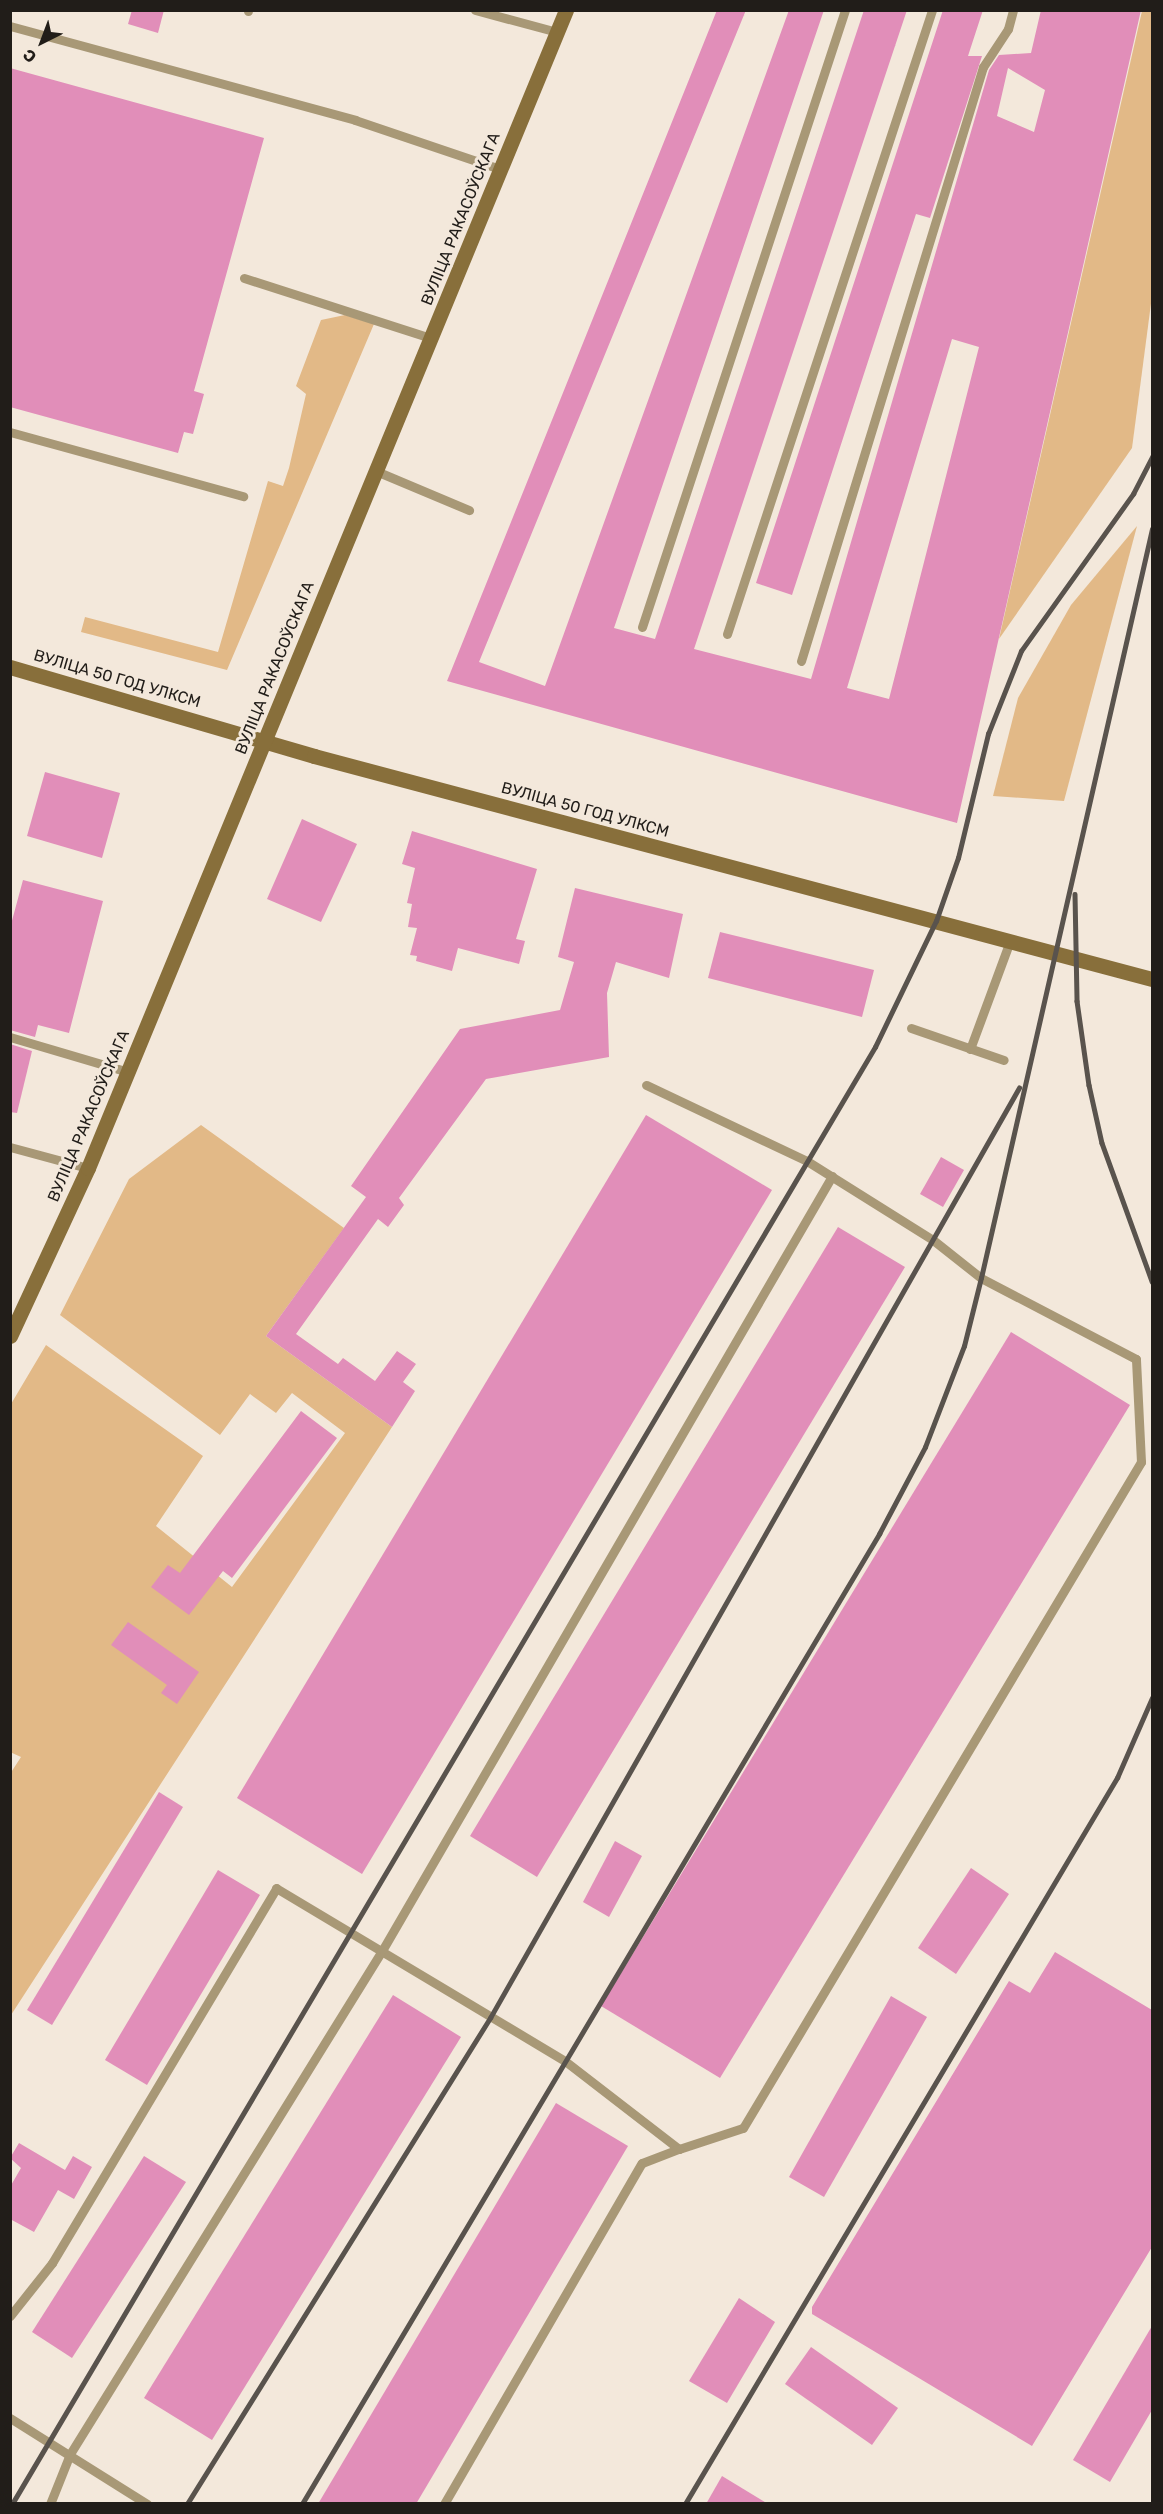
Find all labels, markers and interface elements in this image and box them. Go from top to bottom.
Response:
north arrow [12,12,72,72]
text: С [19,45,40,67]
street label: ВУЛІЦА РАКАСОЎСКАГА [417,130,505,308]
street label: ВУЛІЦА РАКАСОЎСКАГА [231,579,319,757]
street label: ВУЛІЦА 50 ГОД УЛКСМ [31,646,203,712]
street label: ВУЛІЦА 50 ГОД УЛКСМ [499,778,671,842]
street label: ВУЛІЦА РАКАСОЎСКАГА [44,1027,134,1205]

